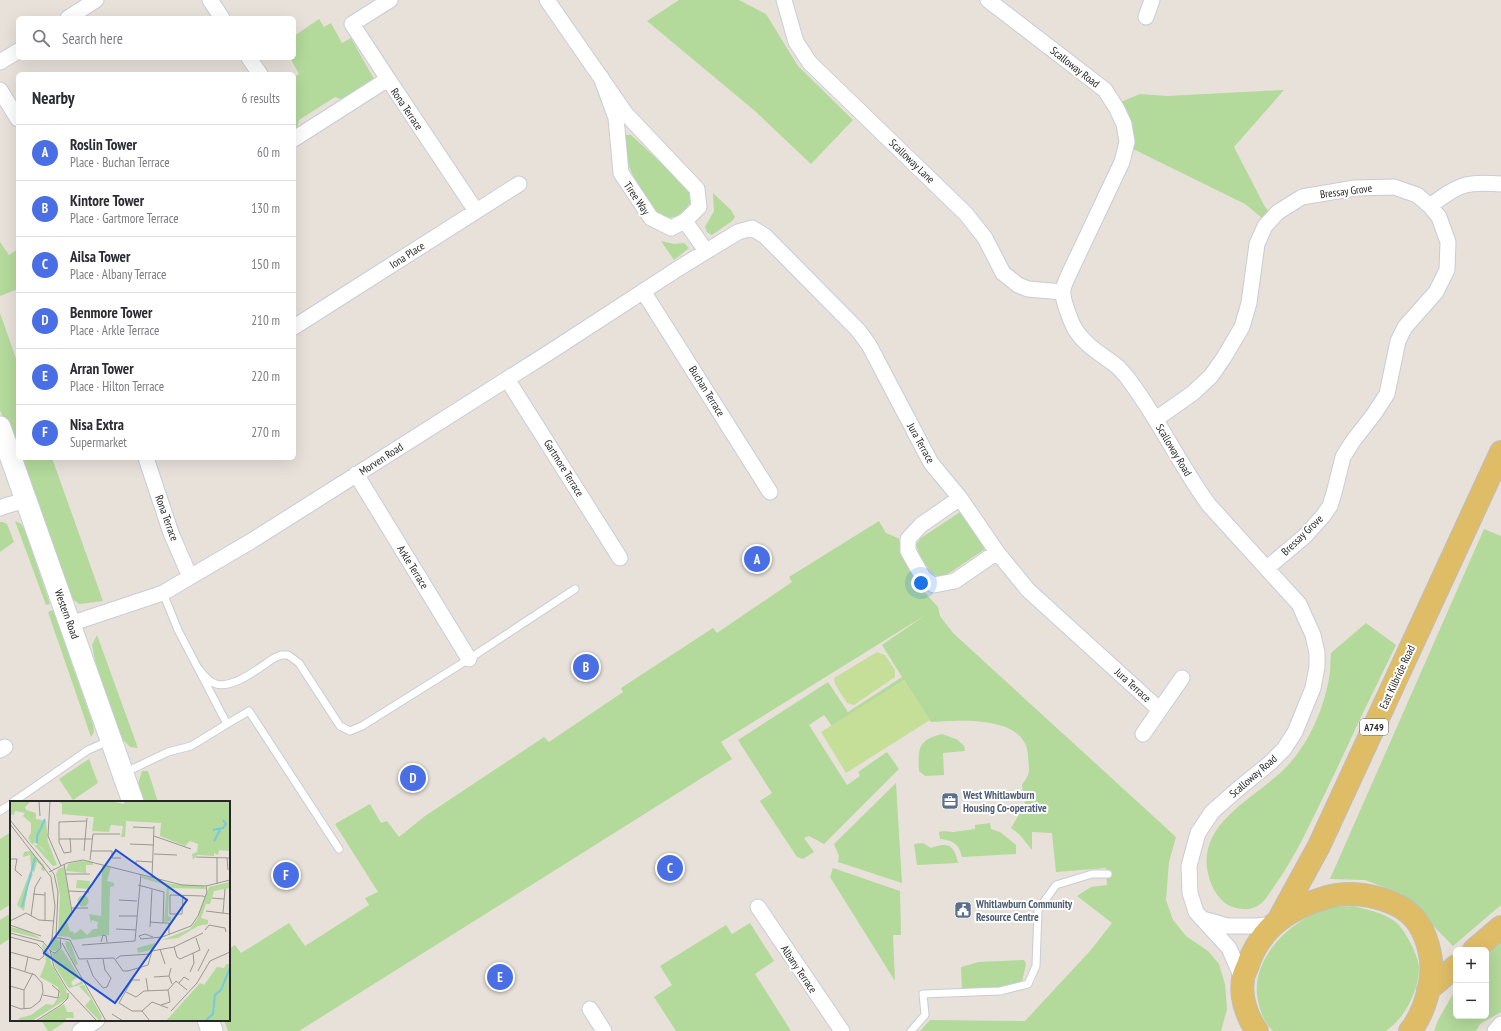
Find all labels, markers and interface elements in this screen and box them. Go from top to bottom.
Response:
search box [16,16,296,60]
icon: search [30,27,52,49]
text: Search here [62,29,123,48]
street label: Scalloway Road [1048,43,1103,91]
street label: Rona Terrace [388,85,426,133]
text: Nearby [32,87,75,109]
text: 6 results [241,90,280,107]
text: Roslin Tower [70,135,137,154]
street label: Scalloway Lane [886,136,938,187]
text: A [42,144,48,161]
text: 60 m [257,144,280,161]
text: Place · Buchan Terrace [70,154,170,171]
street label: Tiree Way [621,179,654,218]
street label: Bressay Grove [1319,181,1373,201]
text: Kintore Tower [70,191,144,210]
text: B [42,200,48,217]
text: 130 m [251,200,280,217]
text: Place · Gartmore Terrace [70,210,179,227]
street label: Iona Place [387,238,428,272]
text: Ailsa Tower [70,247,130,266]
text: C [42,256,48,273]
text: 150 m [251,256,280,273]
text: Place · Albany Terrace [70,266,166,283]
text: Benmore Tower [70,303,152,322]
text: D [42,312,48,329]
text: 210 m [251,312,280,329]
text: Place · Arkle Terrace [70,322,159,339]
text: Arran Tower [70,359,134,378]
street label: Buchan Terrace [686,363,728,419]
text: E [42,368,48,385]
text: 220 m [251,368,280,385]
text: Place · Hilton Terrace [70,378,164,395]
text: Nisa Extra [70,415,124,434]
street label: Jura Terrace [904,420,938,466]
street label: Scalloway Road [1153,421,1195,479]
text: F [42,424,48,441]
text: 270 m [251,424,280,441]
text: Supermarket [70,434,127,451]
street label: Gartmore Terrace [541,437,587,500]
street label: Morven Road [356,440,406,478]
street label: Rona Terrace [152,493,182,543]
street label: Bressay Grove [1278,511,1326,558]
street label: Arkle Terrace [394,543,432,592]
pin: A [744,544,770,574]
your location [911,573,931,593]
street label: Western Road [52,587,82,641]
street label: East Kilbride Road [1376,642,1418,711]
pin: B [573,652,599,682]
street label: Jura Terrace [1111,664,1154,705]
road number: A749 [1360,719,1388,735]
street label: Scalloway Road [1226,751,1280,801]
pin: D [400,763,426,793]
place label: West Whitlawburn Housing Co-operative [962,788,1047,815]
office icon: West Whitlawburn Housing Co-operative [940,791,960,811]
inset map [10,801,230,1021]
pin: C [657,853,683,883]
pin: F [273,860,299,890]
place label: Whitlawburn Community Resource Centre [975,897,1073,924]
public building icon: Whitlawburn Community Resource Centre [953,900,973,920]
street label: Albany Terrace [778,942,820,996]
map controls [1453,947,1489,1019]
button: + [1453,947,1489,983]
pin: E [487,962,513,992]
button: − [1453,983,1489,1019]

